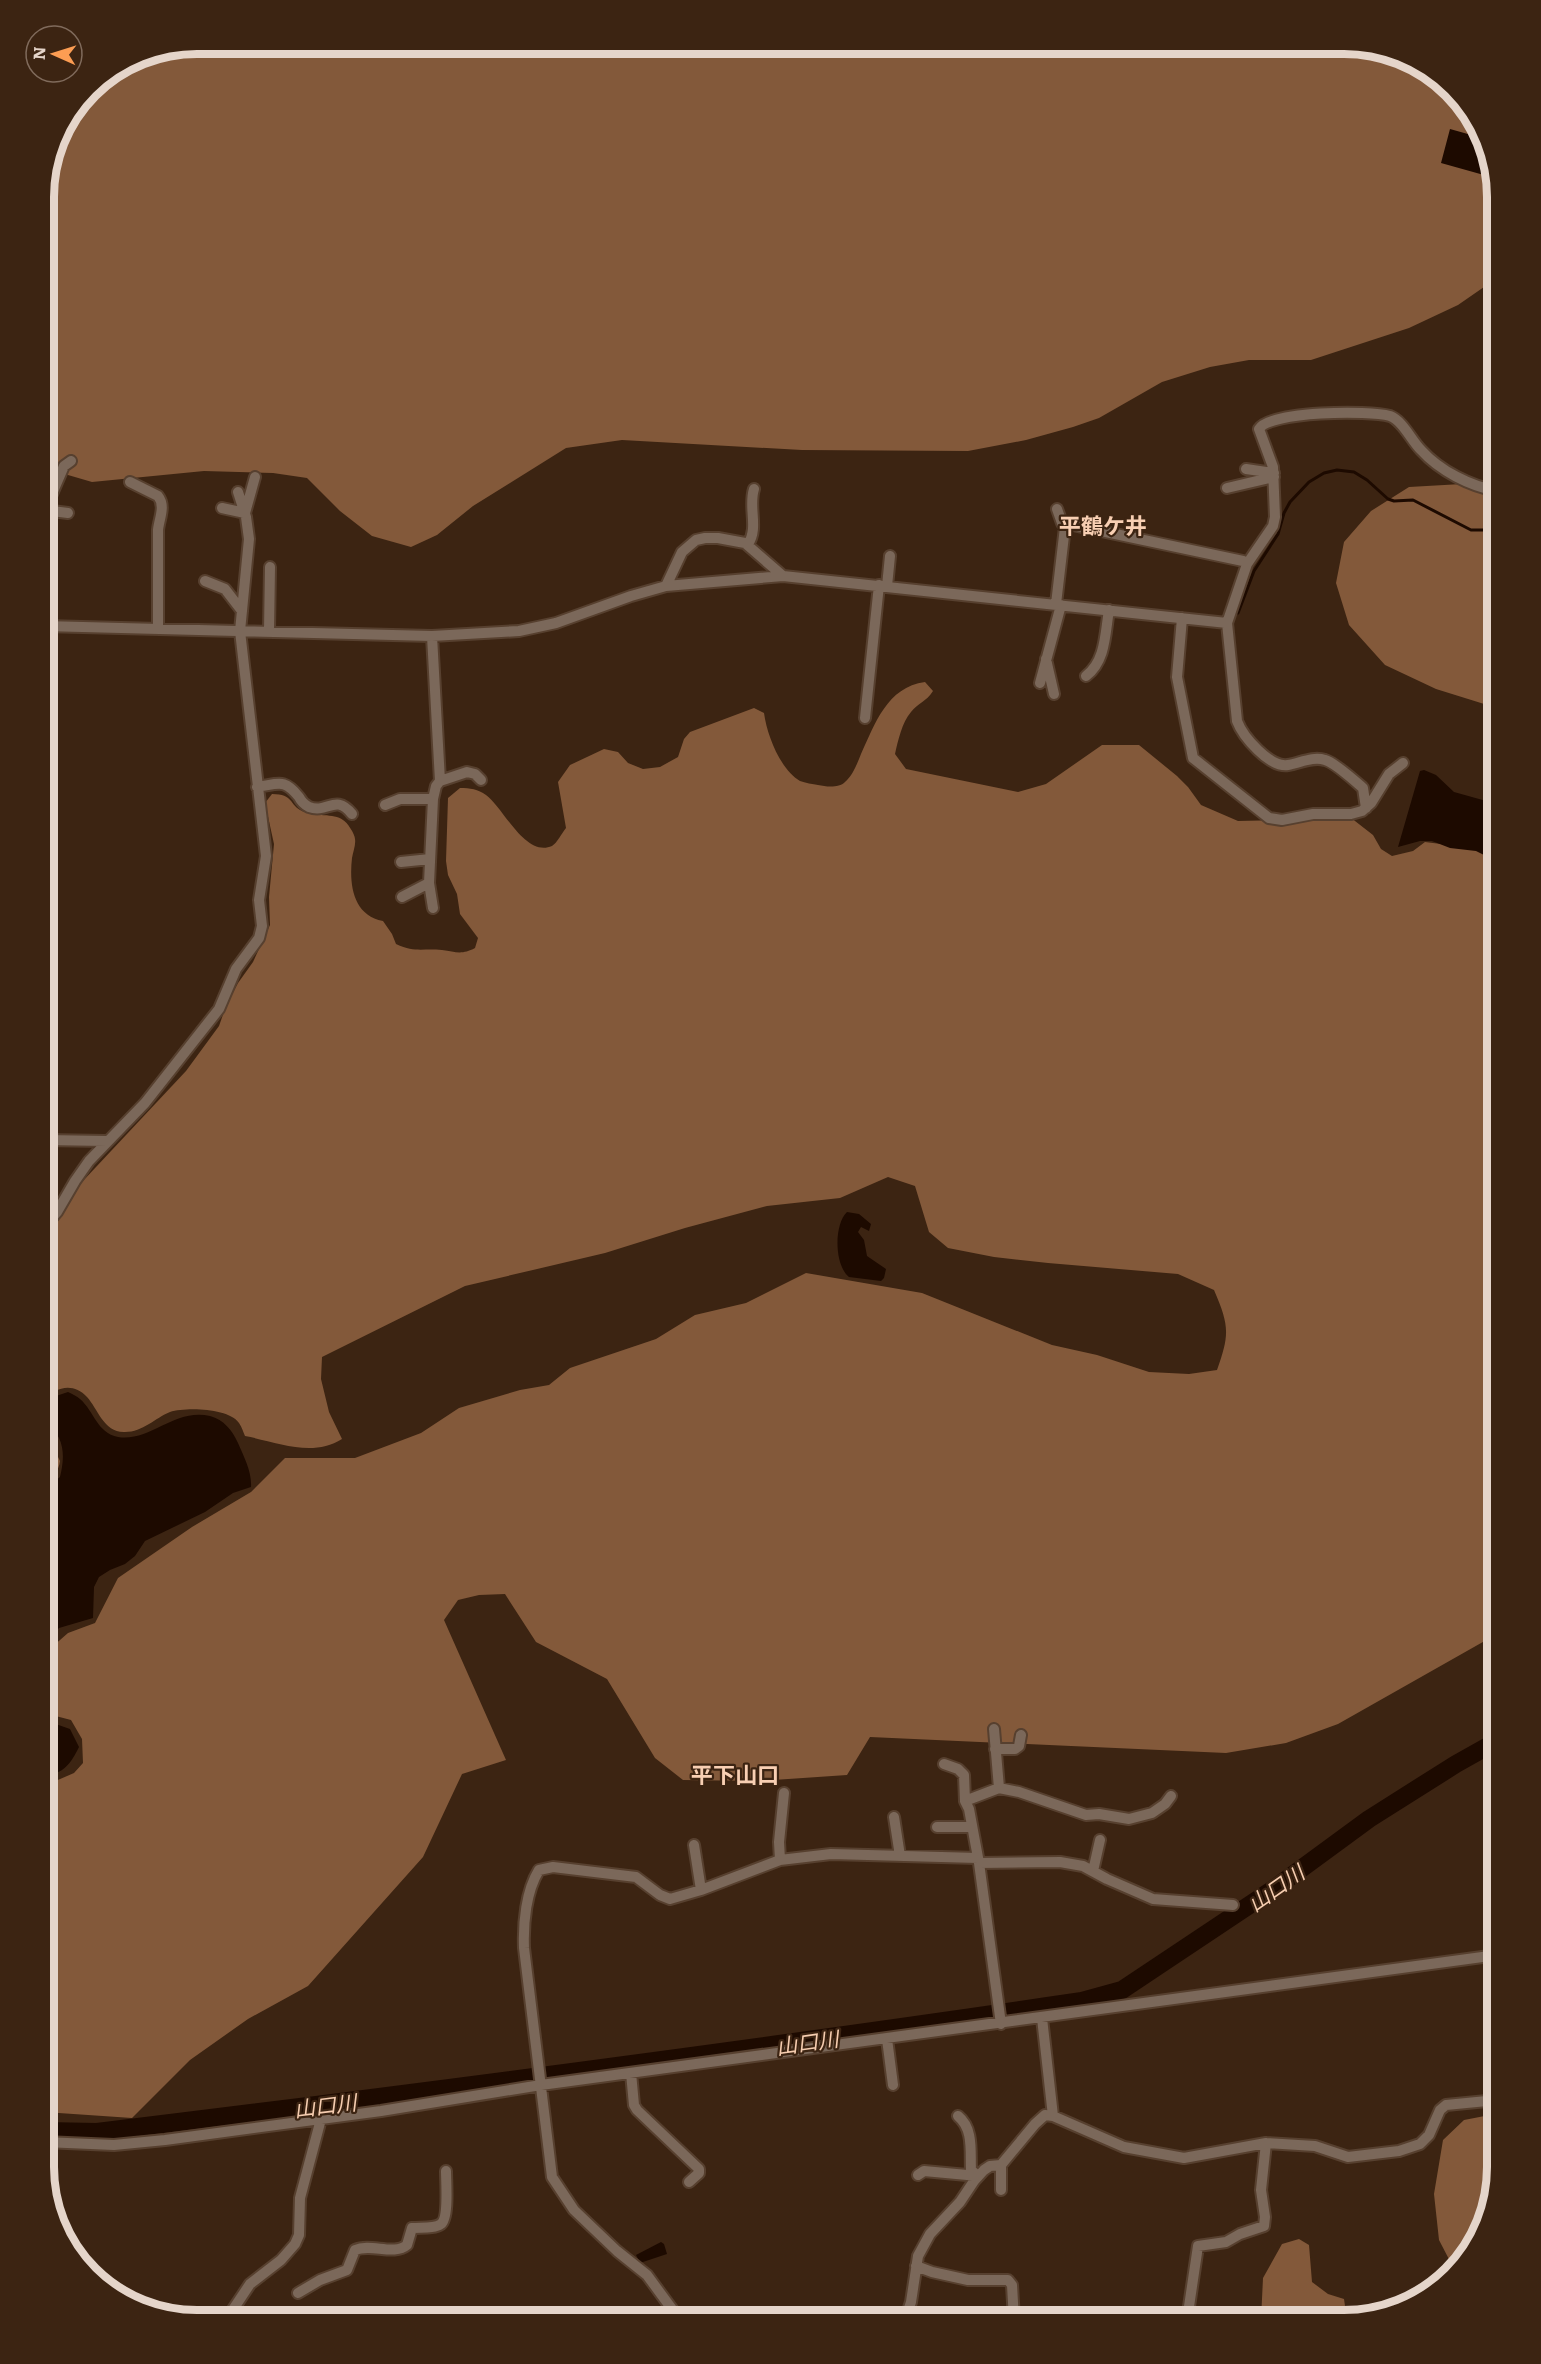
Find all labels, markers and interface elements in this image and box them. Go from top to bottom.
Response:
north arrow [24,24,84,84]
text: N [26,46,50,61]
district label: 平鶴ケ井 [1059,508,1147,541]
district label: 平下山口 [691,1757,779,1790]
water label: 山口川 [1240,1855,1311,1918]
water label: 山口川 [774,2021,842,2061]
water label: 山口川 [292,2085,360,2123]

